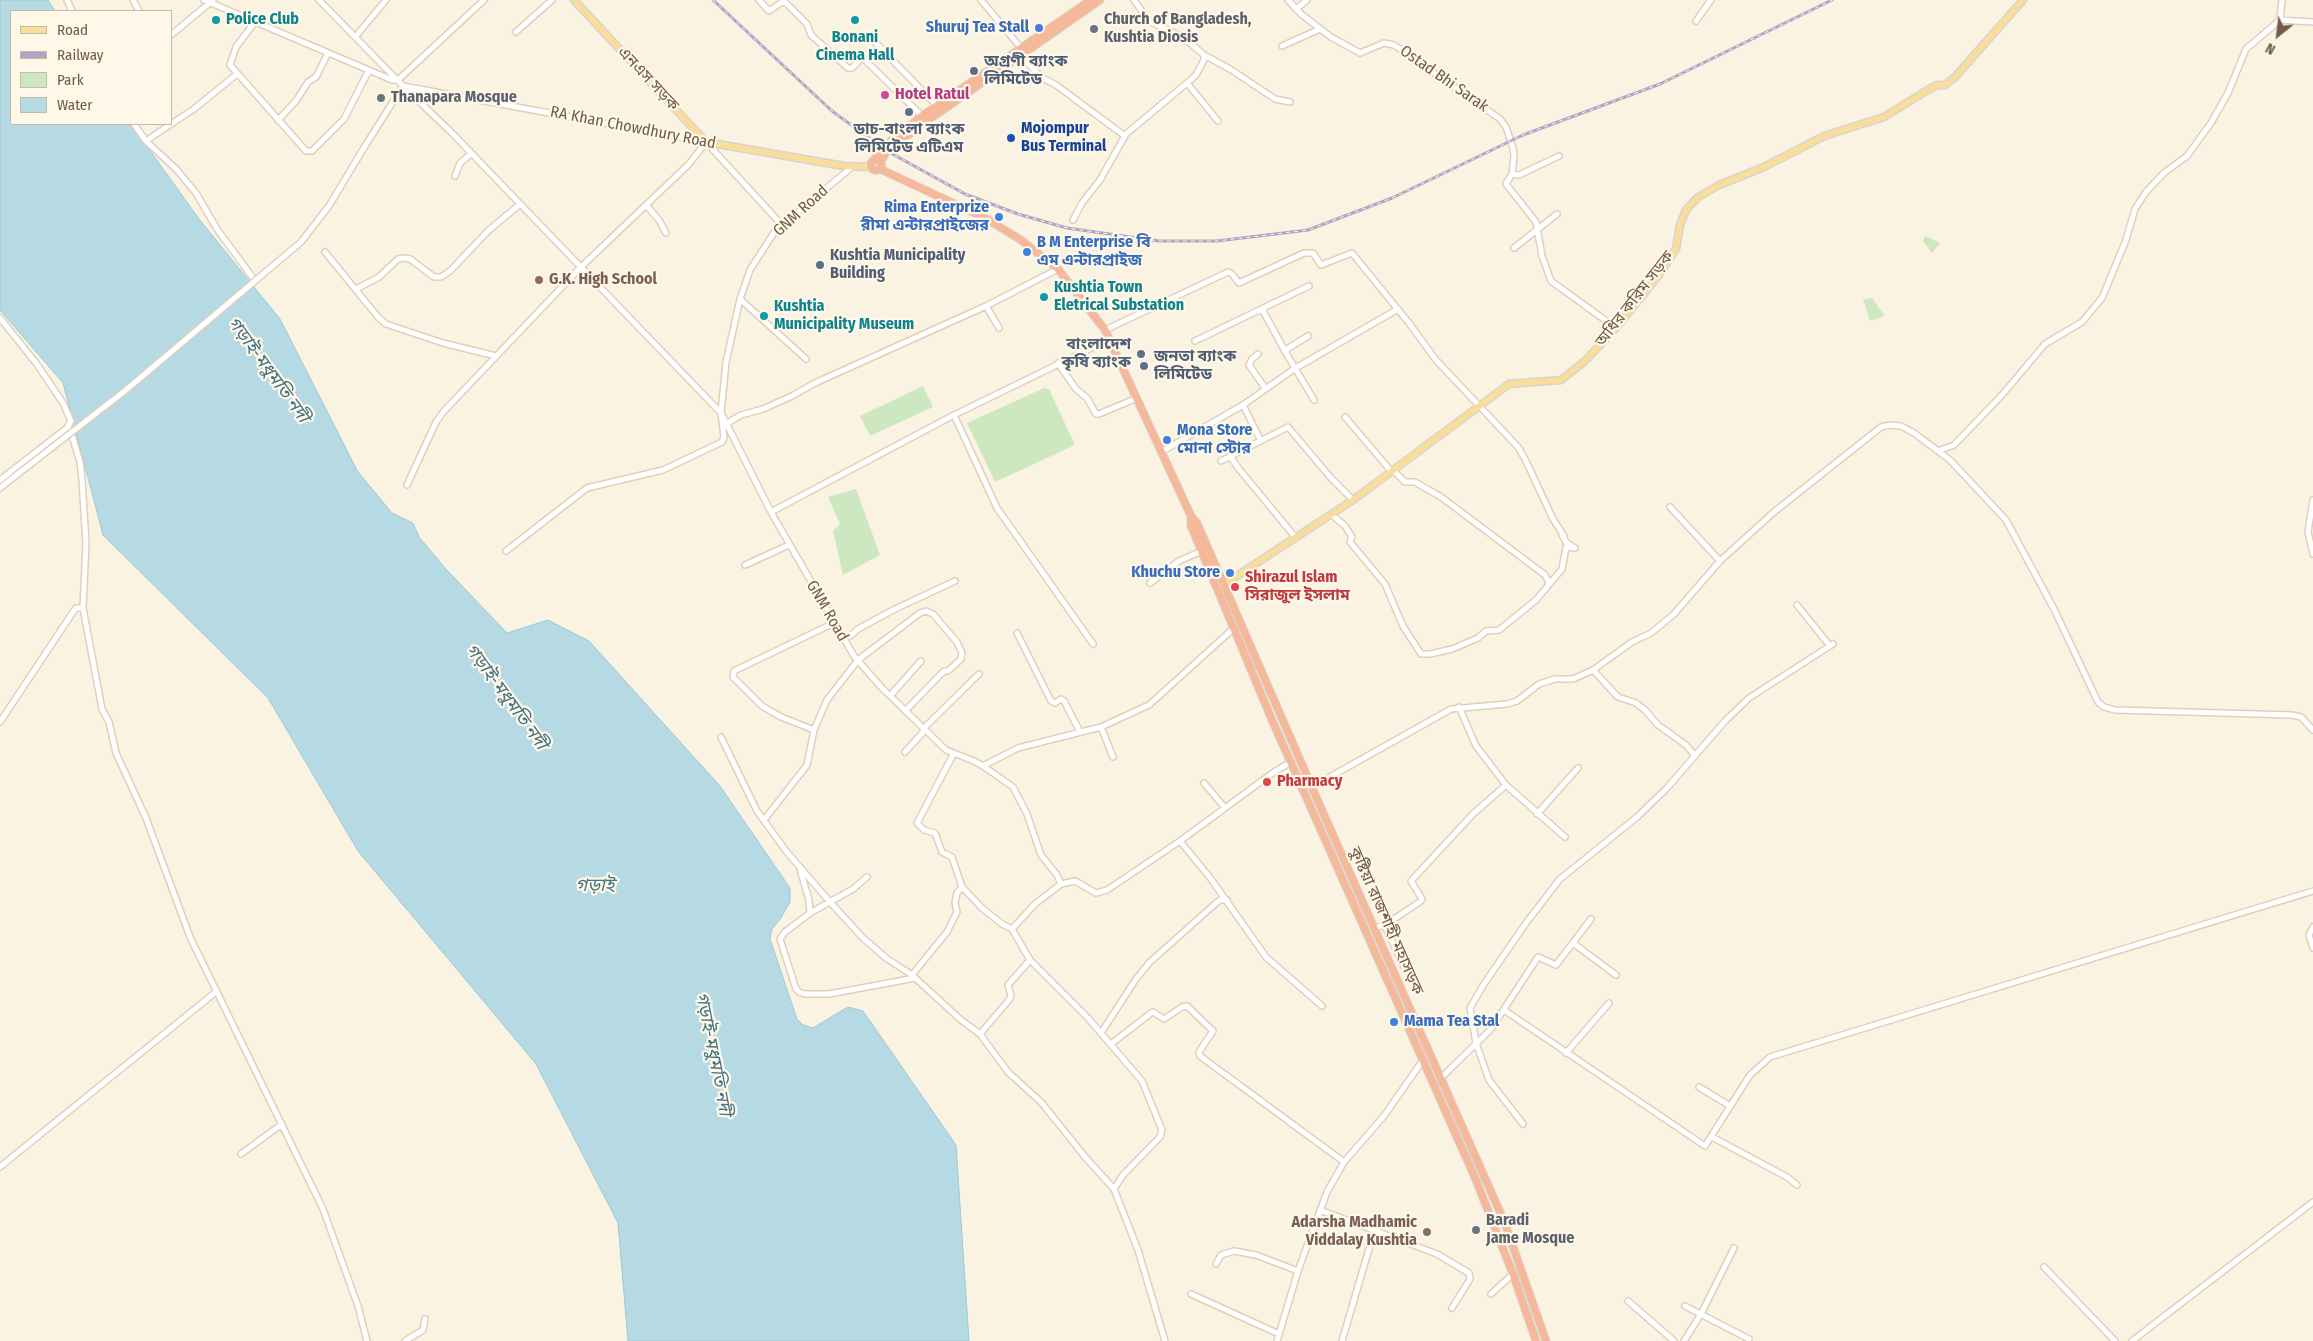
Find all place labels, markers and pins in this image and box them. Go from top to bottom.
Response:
place label: Police Club [226,10,299,30]
place label: Church of Bangladesh, Kushtia Diosis [1104,10,1251,48]
marker: Police Club [210,14,222,26]
marker: Bonani Cinema Hall [849,14,861,26]
place label: Shuruj Tea Stall [926,18,1029,38]
marker: Shuruj Tea Stall [1033,22,1045,34]
marker: Church of Bangladesh, Kushtia Diosis [1088,23,1100,35]
place label: Bonani Cinema Hall [816,28,894,66]
place label: অগ্রণী ব্যাংক লিমিটেড [984,52,1068,90]
marker: অগ্রণী ব্যাংক লিমিটেড [968,65,980,77]
place label: Hotel Ratul [895,85,969,105]
place label: Thanapara Mosque [391,88,517,108]
marker: Hotel Ratul [879,89,891,101]
marker: Thanapara Mosque [375,92,387,104]
marker: ডাচ-বাংলা ব্যাংক লিমিটেড এটিএম [903,106,915,118]
place label: Mojompur Bus Terminal [1021,119,1106,157]
place label: ডাচ-বাংলা ব্যাংক লিমিটেড এটিএম [853,120,965,158]
marker: Mojompur Bus Terminal [1005,132,1017,144]
place label: Rima Enterprize রীমা এন্টারপ্রাইজের [861,198,989,236]
marker: Rima Enterprize রীমা এন্টারপ্রাইজের [993,211,1005,223]
place label: B M Enterprise বি এম এন্টারপ্রাইজ [1037,233,1151,271]
place label: Kushtia Municipality Building [830,246,965,284]
marker: B M Enterprise বি এম এন্টারপ্রাইজ [1021,246,1033,258]
marker: Kushtia Municipality Building [814,259,826,271]
place label: G.K. High School [549,270,657,290]
marker: G.K. High School [533,274,545,286]
place label: Kushtia Town Eletrical Substation [1054,278,1184,316]
marker: Kushtia Town Eletrical Substation [1038,291,1050,303]
place label: Kushtia Municipality Museum [774,297,914,335]
marker: Kushtia Municipality Museum [758,310,770,322]
place label: বাংলাদেশ কৃষি ব্যাংক [1061,335,1131,373]
place label: জনতা ব্যাংক লিমিটেড [1154,347,1236,385]
marker: বাংলাদেশ কৃষি ব্যাংক [1135,348,1147,360]
marker: জনতা ব্যাংক লিমিটেড [1138,360,1150,372]
place label: Mona Store মোনা স্টোর [1177,421,1252,459]
marker: Mona Store মোনা স্টোর [1161,434,1173,446]
place label: Khuchu Store [1131,563,1220,583]
marker: Khuchu Store [1224,567,1236,579]
place label: Shirazul Islam সিরাজুল ইসলাম [1245,568,1350,606]
marker: Shirazul Islam সিরাজুল ইসলাম [1229,581,1241,593]
place label: Pharmacy [1277,772,1342,792]
marker: Pharmacy [1261,776,1273,788]
place label: Mama Tea Stal [1404,1012,1499,1032]
marker: Mama Tea Stal [1388,1016,1400,1028]
place label: Baradi Jame Mosque [1486,1211,1574,1249]
place label: Adarsha Madhamic Viddalay Kushtia [1291,1213,1417,1251]
marker: Baradi Jame Mosque [1470,1224,1482,1236]
marker: Adarsha Madhamic Viddalay Kushtia [1421,1226,1433,1238]

